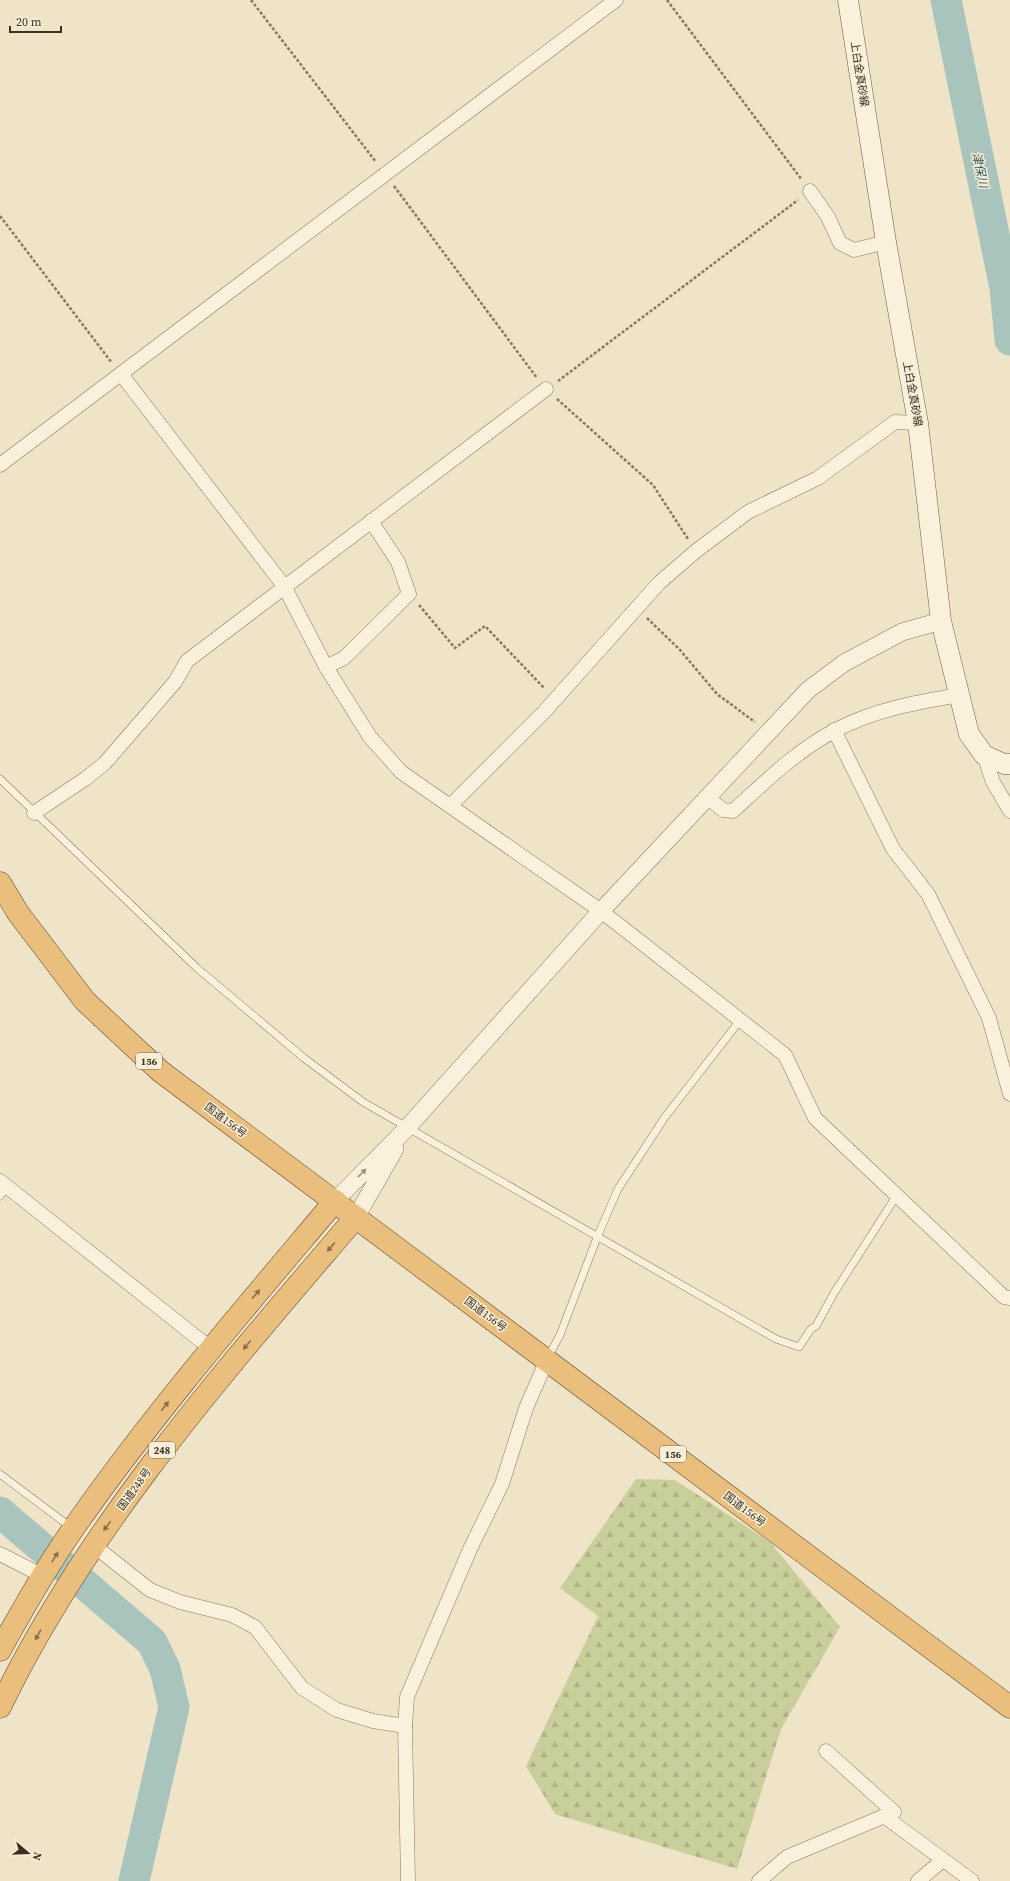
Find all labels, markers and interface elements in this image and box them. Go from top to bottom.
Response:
scale bar [10,8,61,34]
text: 20 m [16,14,42,30]
street label: 上白金真砂線 [847,40,872,108]
water label: 津保川 [968,151,992,191]
street label: 上白金真砂線 [899,360,926,428]
road number: 156 [136,1053,162,1069]
street label: 国道156号 [201,1100,250,1141]
one-way arrow [358,1168,367,1178]
one-way arrow [327,1241,336,1252]
one-way arrow [252,1289,261,1299]
street label: 国道156号 [461,1294,510,1335]
one-way arrow [242,1340,251,1351]
one-way arrow [161,1400,170,1411]
road number: 248 [149,1442,175,1458]
road number: 156 [660,1446,686,1462]
street label: 国道248号 [114,1465,155,1514]
street label: 国道156号 [720,1489,769,1530]
one-way arrow [103,1520,111,1531]
one-way arrow [52,1551,59,1563]
one-way arrow [34,1630,41,1641]
north arrow [8,1833,48,1873]
text: N [29,1850,45,1862]

